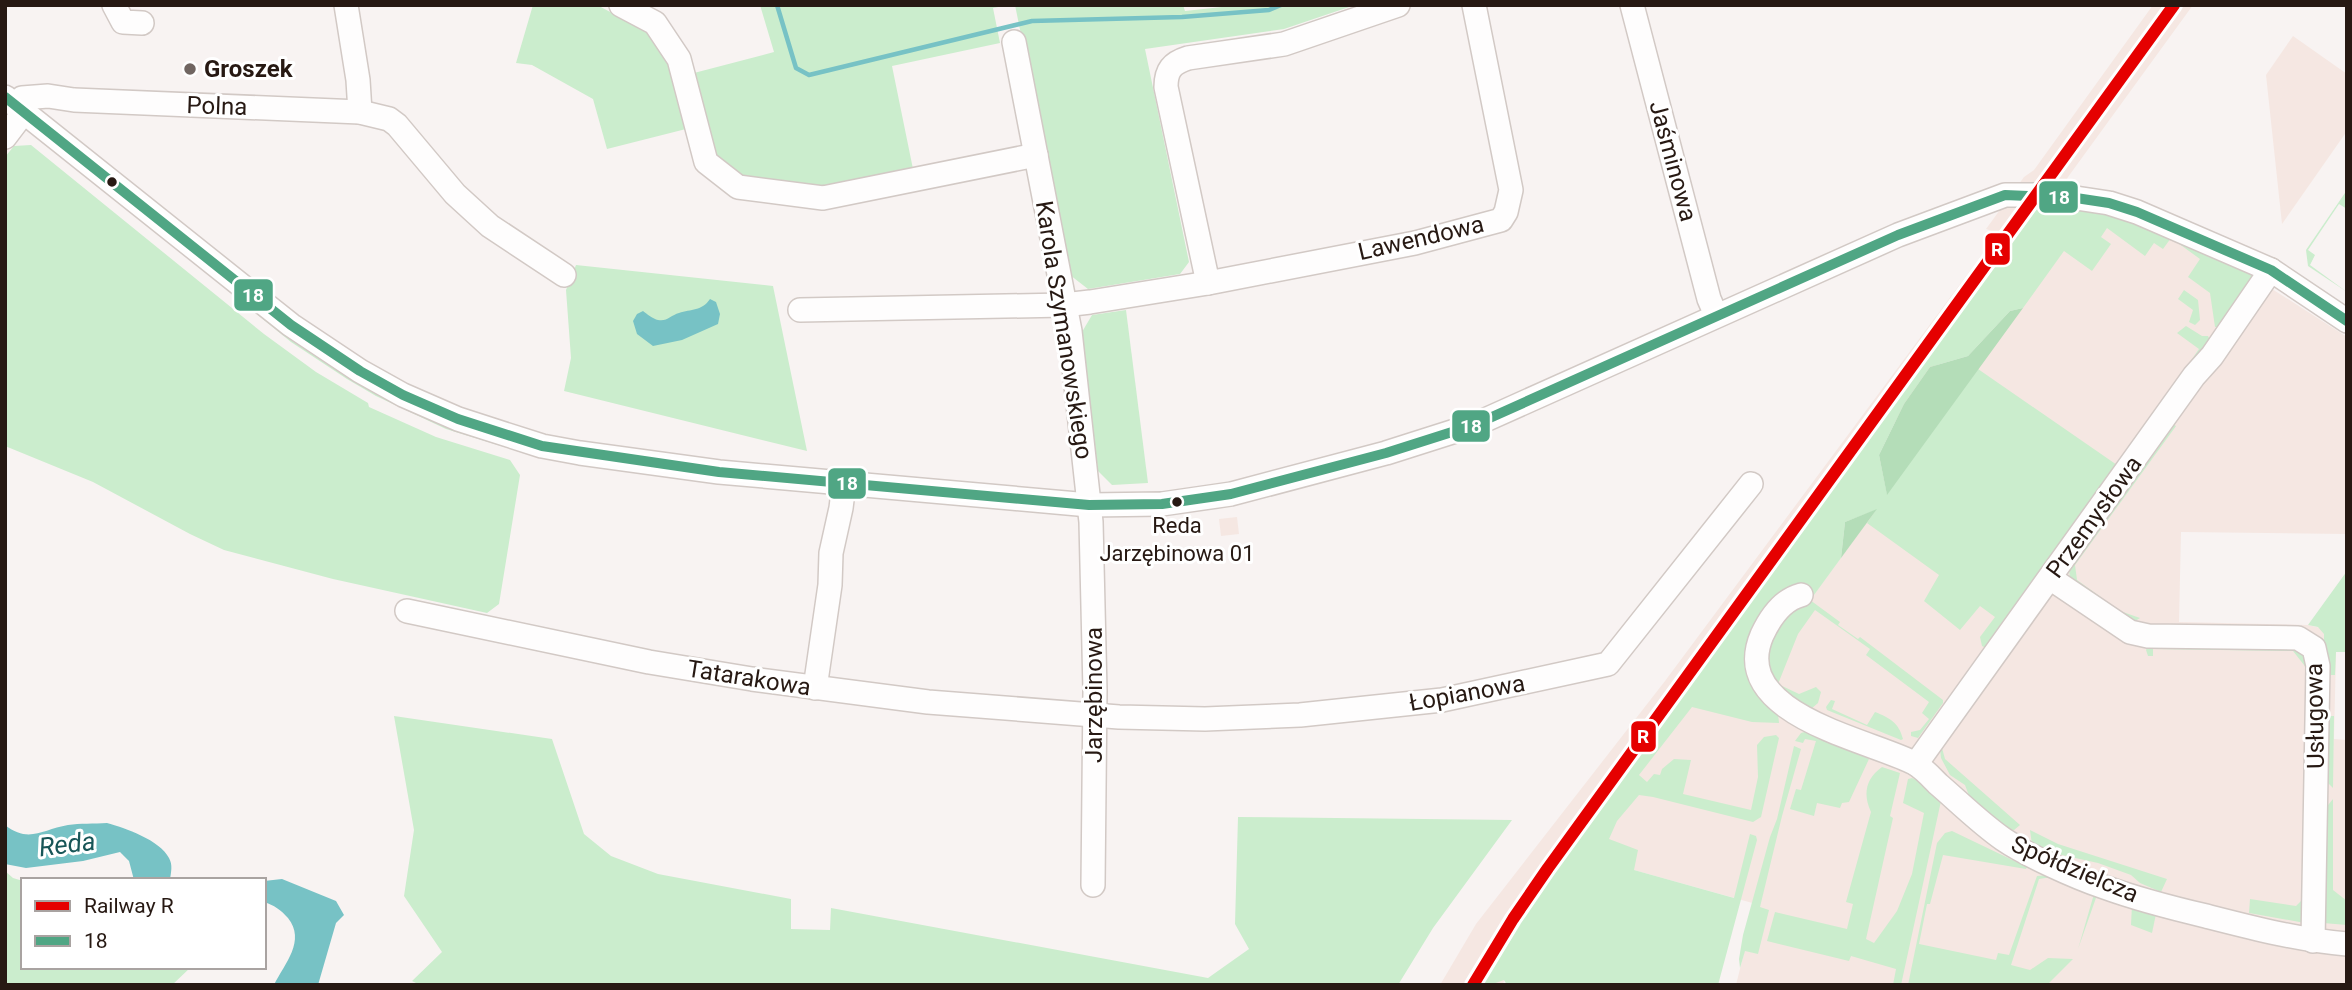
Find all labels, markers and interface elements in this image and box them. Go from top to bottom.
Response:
place label: Groszek [204,55,294,83]
marker: Groszek [182,61,198,77]
street label: Polna [186,91,248,121]
street label: Jaśminowa [1643,98,1703,224]
unlabelled marker [105,175,119,189]
line badge: 18 [2038,180,2079,214]
text: 18 [2048,186,2070,209]
street label: Karola Szymanowskiego [1030,199,1098,461]
street label: Lawendowa [1355,210,1487,266]
line badge: R [1984,232,2011,266]
text: R [1991,238,2003,261]
line badge: 18 [233,278,274,312]
text: 18 [242,284,264,307]
line badge: 18 [1451,409,1491,443]
text: 18 [1460,415,1482,438]
street label: Przemysłowa [2040,451,2148,583]
line badge: 18 [827,467,867,500]
text: 18 [836,472,858,495]
marker: Reda Jarzębinowa 01 [1170,495,1184,509]
place label: Reda Jarzębinowa 01 [1099,513,1255,566]
street label: Jarzębinowa [1080,627,1108,763]
street label: Tatarakowa [685,654,813,702]
street label: Usługowa [2300,663,2330,769]
street label: Łopianowa [1407,669,1527,717]
line badge: R [1630,720,1657,753]
text: R [1637,725,1649,748]
water label: Reda [37,826,97,862]
street label: Spółdzielcza [2007,830,2143,908]
legend [21,878,266,969]
text: Railway R [84,894,174,918]
text: 18 [84,929,108,953]

